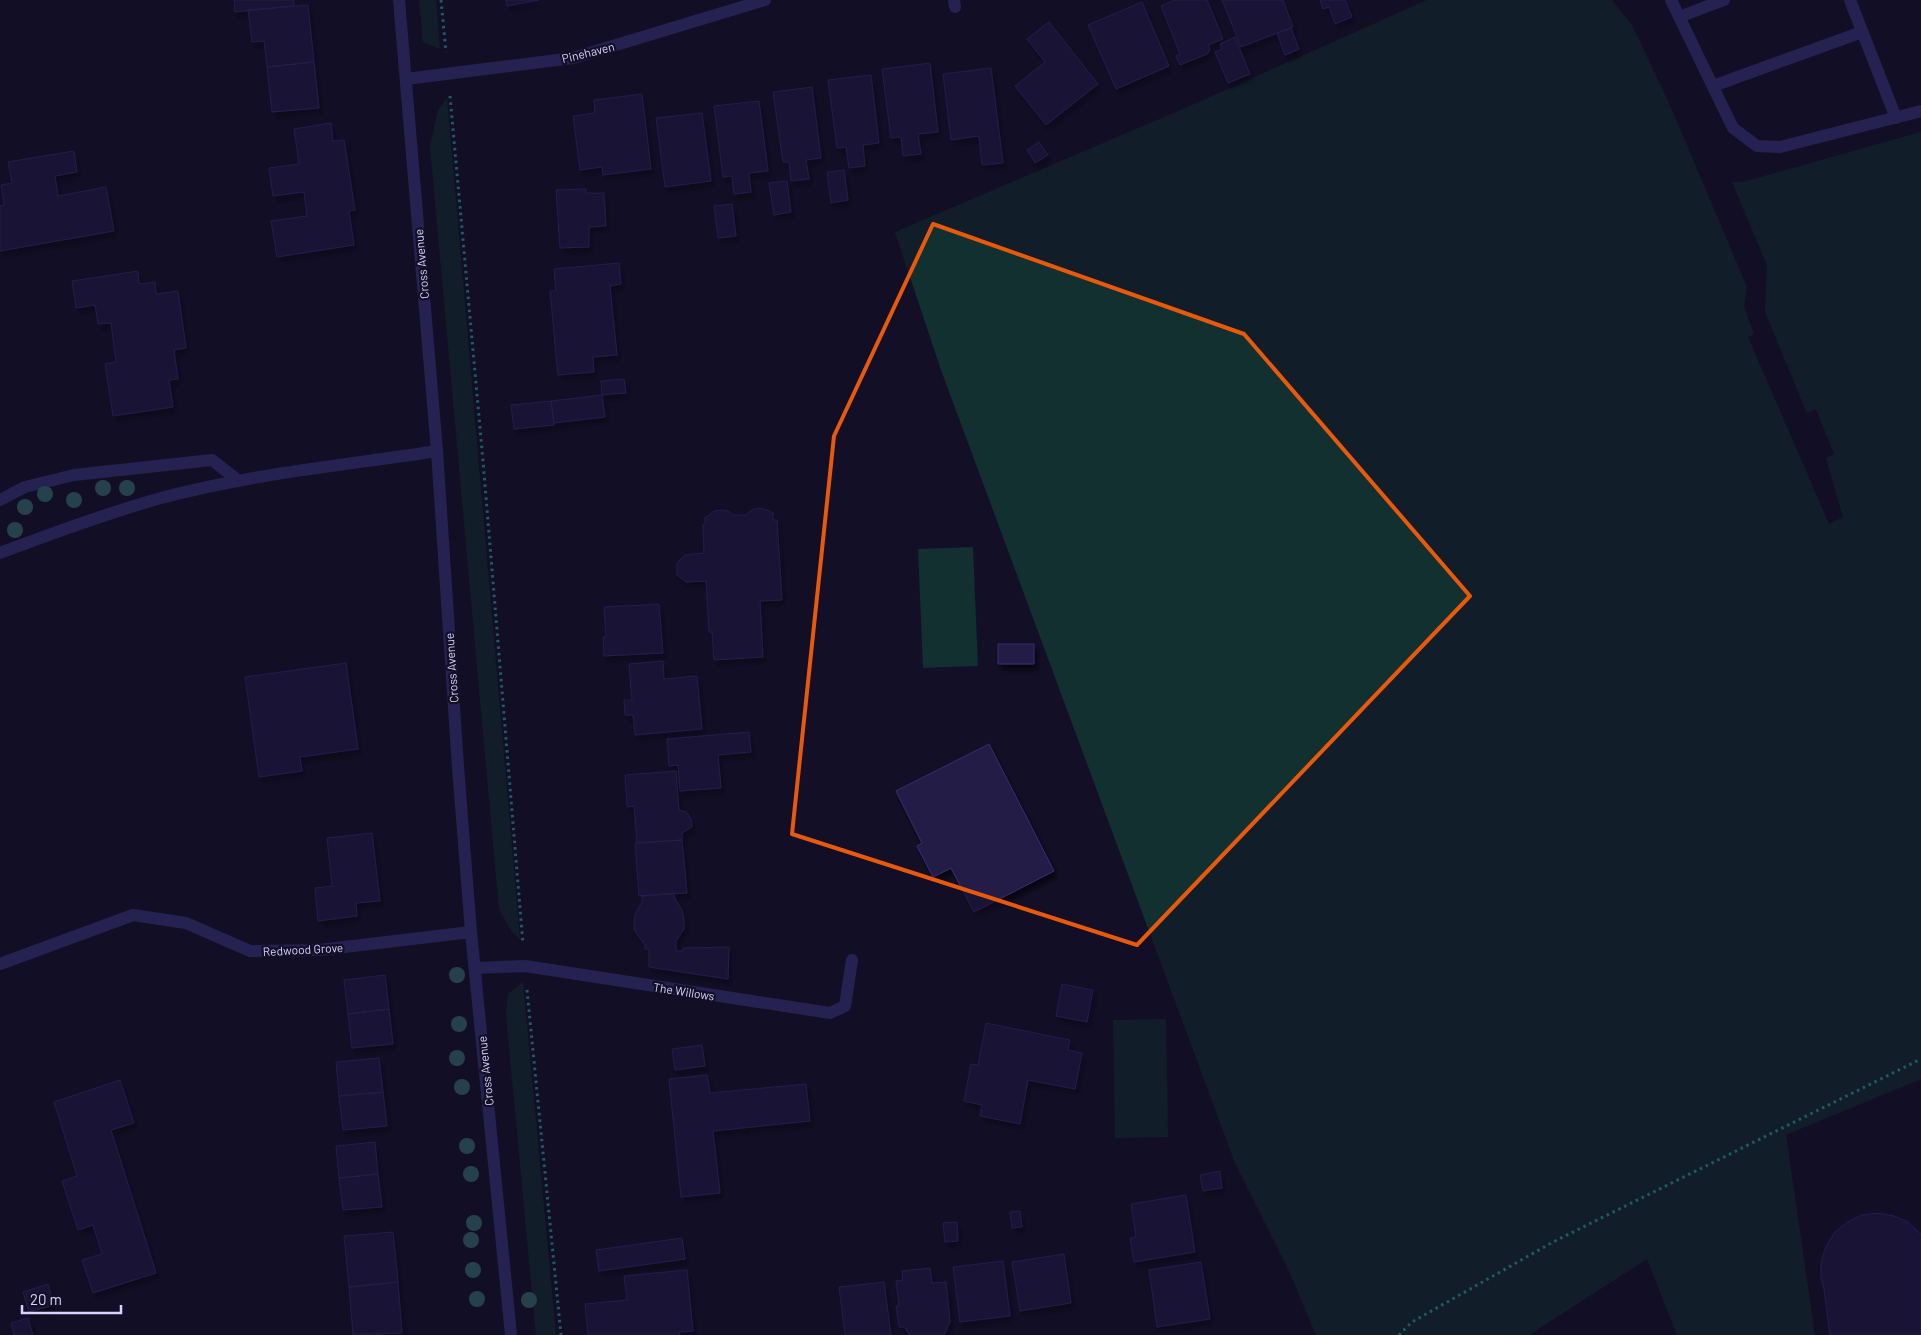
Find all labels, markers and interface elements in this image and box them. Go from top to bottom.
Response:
street label: Pinehaven [560,39,616,65]
street label: Cross Avenue [411,228,431,300]
street label: Cross Avenue [442,633,460,703]
street label: Redwood Grove [262,940,344,958]
street label: The Willows [653,979,716,1003]
street label: Cross Avenue [474,1035,496,1107]
scale bar [22,1282,121,1314]
text: 20 m [30,1290,62,1308]

